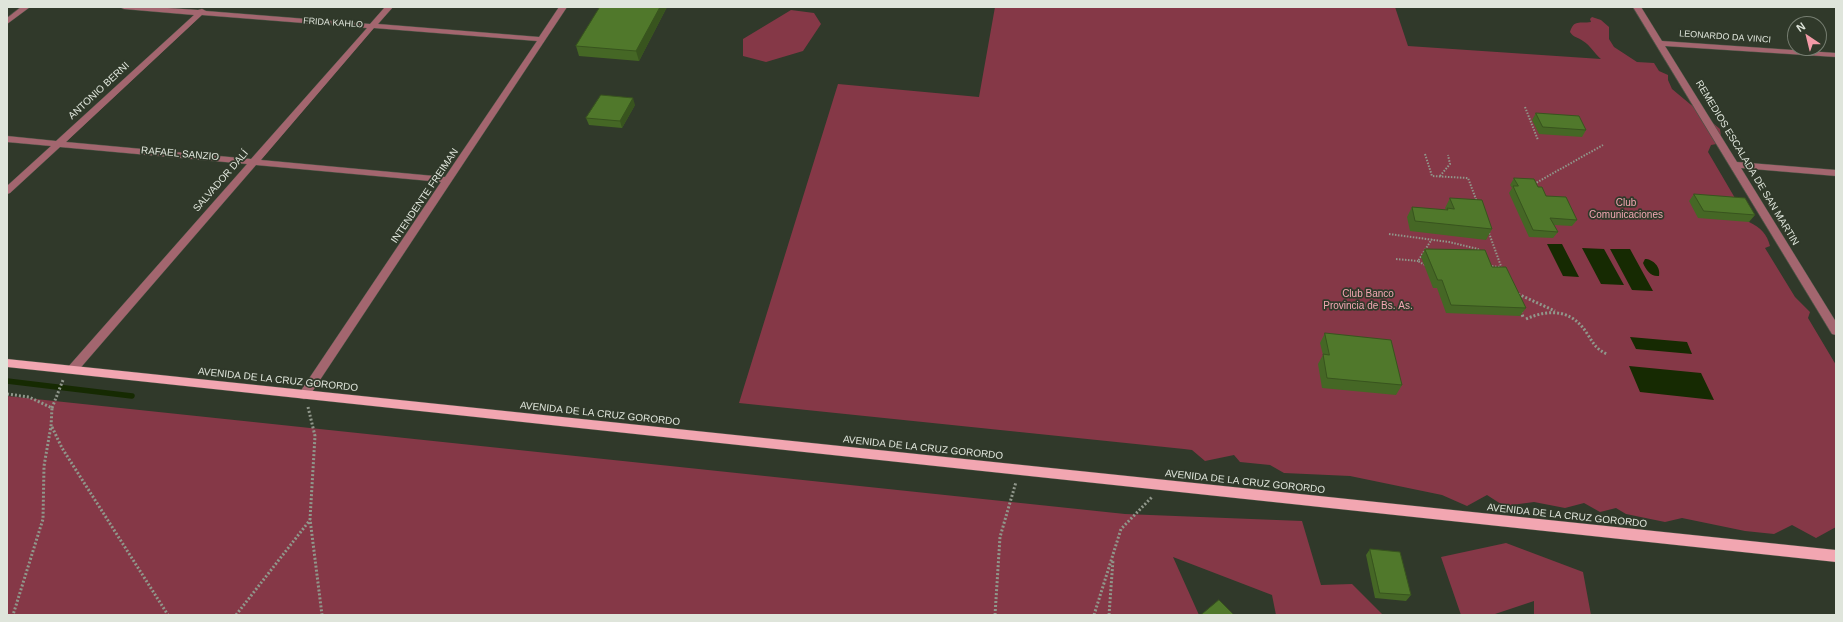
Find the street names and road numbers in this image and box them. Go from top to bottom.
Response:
street label: FRIDA KAHLO [303,16,363,30]
street label: LEONARDO DA VINCI [1679,28,1771,46]
street label: ANTONIO BERNI [66,60,132,122]
street label: REMEDIOS ESCALADA DE SAN MARTIN [1693,78,1801,248]
street label: RAFAEL SANZIO [140,145,220,163]
street label: INTENDENTE FREIMAN [389,146,461,246]
street label: SALVADOR DALÍ [191,148,251,214]
street label: AVENIDA DE LA CRUZ GORORDO [197,366,359,394]
street label: AVENIDA DE LA CRUZ GORORDO [519,400,681,428]
street label: AVENIDA DE LA CRUZ GORORDO [842,434,1004,462]
street label: AVENIDA DE LA CRUZ GORORDO [1164,468,1326,496]
street label: AVENIDA DE LA CRUZ GORORDO [1486,502,1648,530]

